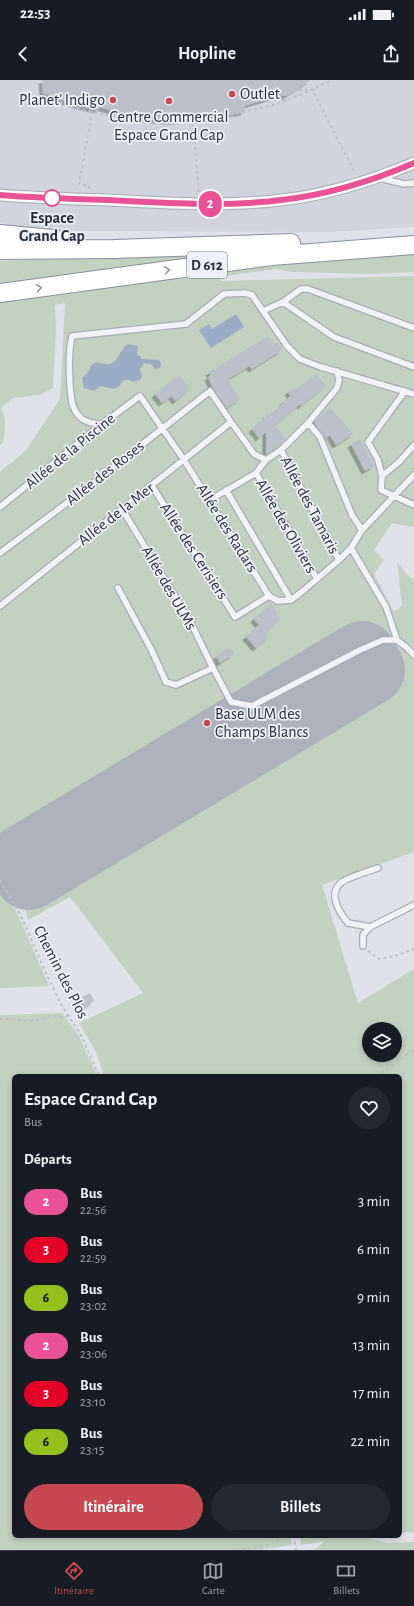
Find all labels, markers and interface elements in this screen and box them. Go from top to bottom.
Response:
text: 22:53 [20,6,51,21]
icon: back [12,43,34,65]
icon: share [380,43,402,65]
text: Hopline [178,45,236,63]
place label: Outlet [240,86,280,102]
marker: Outlet [227,89,237,99]
place label: Planet' Indigo [19,92,105,108]
marker: Planet' Indigo [108,95,118,105]
marker: Centre Commercial Espace Grand Cap [164,96,174,106]
place label: Centre Commercial Espace Grand Cap [110,109,228,143]
marker: Espace Grand Cap [43,189,61,207]
line badge: 2 [197,191,223,217]
text: 2 [207,197,213,211]
place label: Espace Grand Cap [19,210,85,244]
road number: D 612 [187,252,227,278]
one-way arrow [164,266,171,275]
one-way arrow [36,283,42,292]
street label: Allée de la Piscine [22,410,118,492]
street label: Allée des Roses [63,438,147,508]
street label: Allée des Tamaris [278,454,342,556]
street label: Allée des Oliviers [253,476,319,576]
street label: Allée de la Mer [75,479,158,549]
street label: Allée des Radars [193,481,261,575]
street label: Allée des Cerisiers [157,500,231,602]
street label: Allée des ULMs [139,543,199,633]
place label: Base ULM des Champs Blancs [215,706,309,740]
marker: Base ULM des Champs Blancs [202,718,212,728]
street label: Chemin des Plos [31,923,91,1021]
map controls [362,1022,402,1062]
button: layers [362,1022,402,1062]
button: heart [348,1087,390,1129]
text: Espace Grand Cap [24,1090,157,1109]
text: Bus [24,1116,42,1129]
text: Départs [24,1152,72,1167]
text: Bus [80,1186,102,1201]
text: 3 min [358,1194,390,1209]
text: 2 [43,1195,49,1209]
text: 22:56 [80,1204,106,1217]
text: Bus [80,1234,102,1249]
text: 6 min [357,1242,390,1257]
text: 3 [43,1243,49,1257]
text: 22:59 [80,1252,106,1265]
text: Bus [80,1282,102,1297]
text: 9 min [357,1290,390,1305]
text: 6 [43,1291,49,1305]
text: 23:02 [80,1300,107,1313]
text: Bus [80,1330,102,1345]
text: 13 min [353,1338,390,1353]
text: 2 [43,1339,49,1353]
text: 23:06 [80,1348,107,1361]
text: Bus [80,1378,102,1393]
text: 17 min [353,1386,390,1401]
text: 3 [43,1387,49,1401]
text: 23:10 [80,1396,106,1409]
text: Bus [80,1426,102,1441]
text: 22 min [351,1434,390,1449]
text: 6 [43,1435,49,1449]
text: 23:15 [80,1444,104,1457]
button: Itinéraire [24,1484,203,1530]
button: Billets [211,1484,390,1530]
tab: Itinéraire [54,1560,94,1597]
tab: Carte [202,1560,225,1597]
tab: Billets [333,1560,360,1597]

